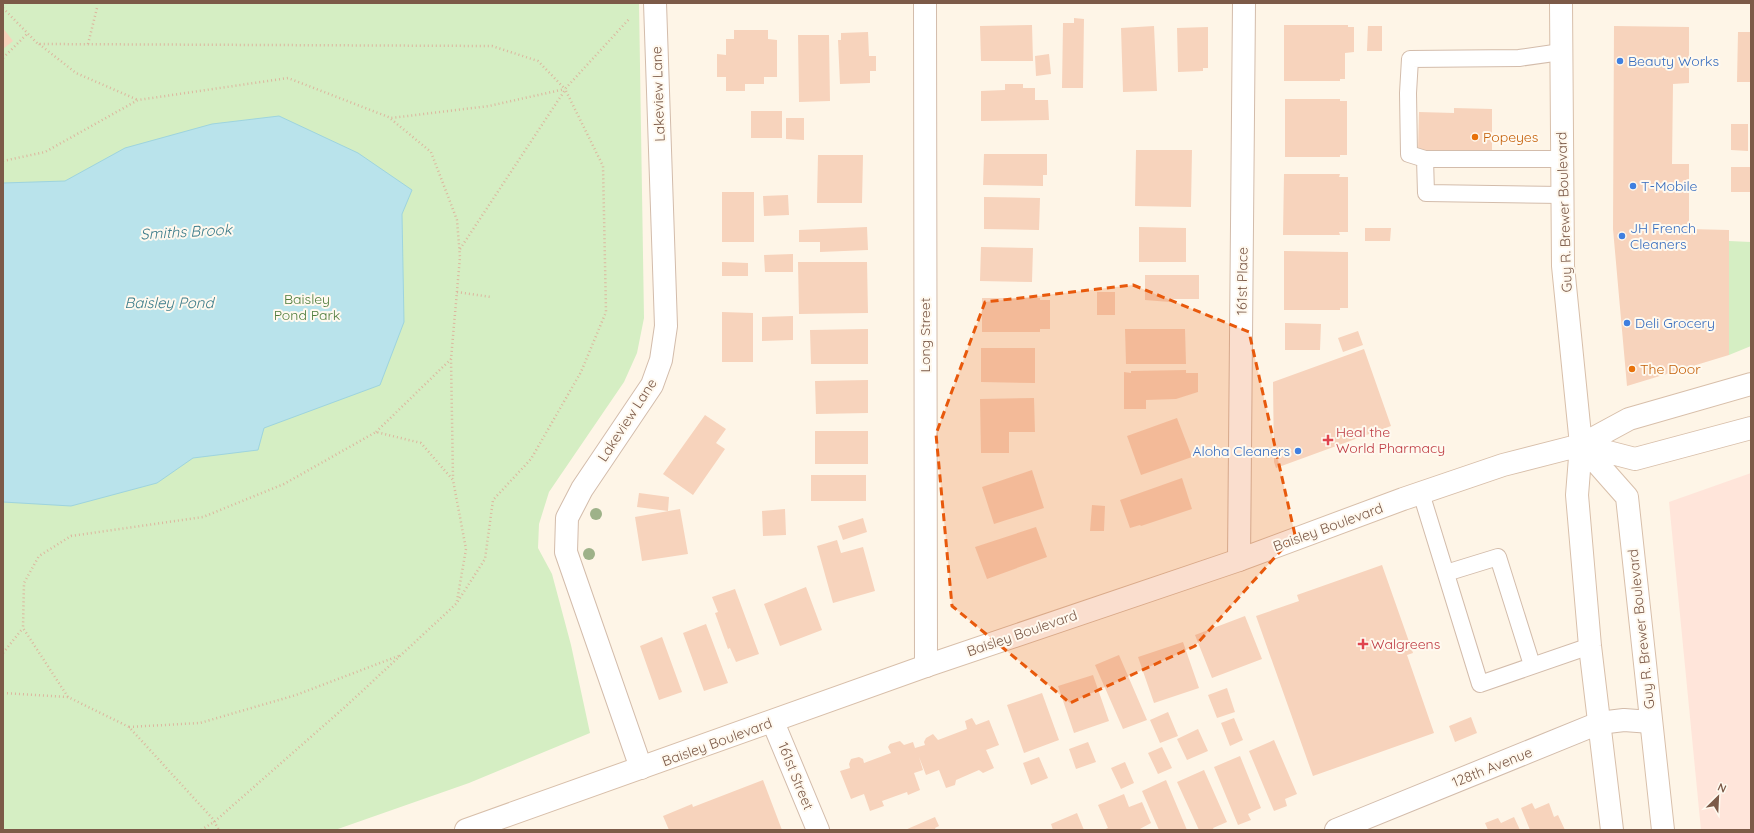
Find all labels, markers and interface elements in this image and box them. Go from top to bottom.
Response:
street label: Lakeview Lane [647,46,669,142]
place label: Beauty Works [1628,52,1719,70]
marker: Beauty Works [1615,56,1625,66]
place label: Popeyes [1483,128,1538,146]
street label: Guy R. Brewer Boulevard [1552,131,1576,293]
marker: Popeyes [1470,132,1480,142]
place label: T-Mobile [1641,177,1698,195]
marker: T-Mobile [1628,181,1638,191]
place label: JH French Cleaners [1630,219,1696,253]
water label: Smiths Brook [140,220,234,243]
marker: JH French Cleaners [1617,231,1627,241]
street label: 161st Place [1232,247,1252,315]
park label: Baisley Pond Park [274,290,340,324]
water label: Baisley Pond [124,293,215,312]
street label: Long Street [916,297,934,372]
place label: Deli Grocery [1635,314,1715,332]
marker: Deli Grocery [1622,318,1632,328]
place label: The Door [1640,360,1701,378]
marker: The Door [1627,364,1637,374]
street label: Lakeview Lane [593,375,661,465]
place label: Heal the World Pharmacy [1336,423,1445,457]
marker: Heal the World Pharmacy [1323,435,1333,445]
place label: Aloha Cleaners [1193,442,1290,460]
marker: Aloha Cleaners [1293,446,1303,456]
street label: Baisley Boulevard [1271,499,1385,555]
street label: Guy R. Brewer Boulevard [1624,548,1658,710]
street label: Baisley Boulevard [964,606,1080,660]
place label: Walgreens [1371,635,1440,653]
marker: Walgreens [1358,639,1368,649]
street label: Baisley Boulevard [660,714,774,770]
street label: 161st Street [774,740,818,813]
street label: 128th Avenue [1449,743,1535,791]
north arrow [1698,777,1738,817]
text: N [1716,780,1729,796]

